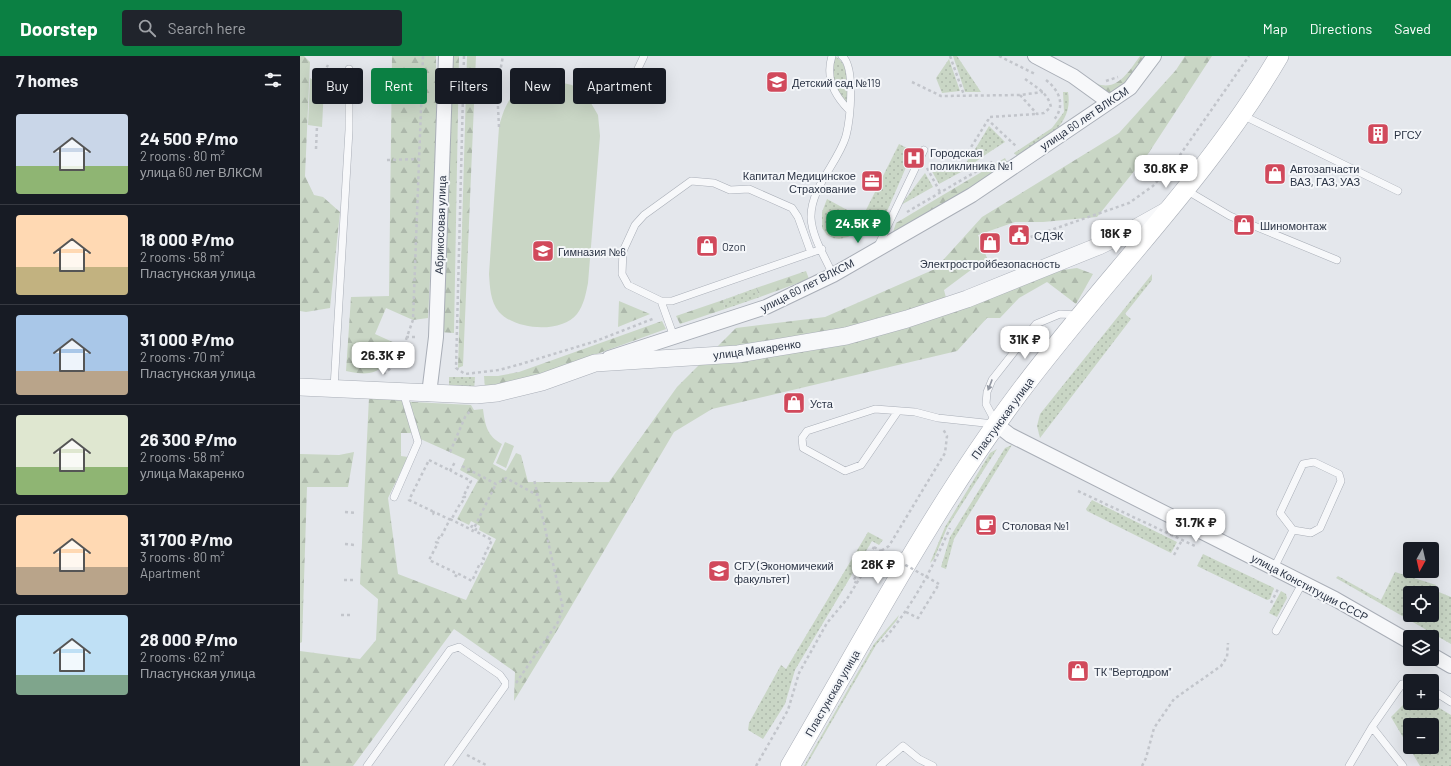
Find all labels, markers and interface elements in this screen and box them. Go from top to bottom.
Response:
search box [122,10,402,46]
text: Doorstep [20,17,98,40]
icon: search [136,17,158,39]
text: Search here [168,19,246,37]
text: Map [1263,20,1288,37]
text: Directions [1310,20,1372,37]
text: Saved [1394,20,1431,37]
chip: Buy [312,68,363,104]
chip: Rent [371,68,427,104]
chip: Filters [435,68,502,104]
chip: New [510,68,565,104]
chip: Apartment [573,68,666,104]
icon: filters [262,69,284,91]
school or university icon: Детский сад №119 [764,69,790,95]
text: 7 homes [16,70,78,90]
place label: Детский сад №119 [792,76,881,89]
street label: улица 60 лет ВЛКСМ [1037,84,1131,152]
building icon: РГСУ [1365,121,1391,147]
text: 24 500 ₽/mo [140,128,238,148]
place label: РГСУ [1394,128,1422,141]
icon: home [48,130,96,178]
hospital icon: Городская поликлиника №1 [901,145,927,171]
place label: Городская поликлиника №1 [930,146,1013,172]
text: 2 rooms · 80 m² [140,148,225,164]
pin: 30.8K ₽ [1129,155,1203,189]
text: 30.8K ₽ [1144,160,1188,176]
shop icon: Автозапчасти ВАЗ, ГАЗ, УАЗ [1262,161,1288,187]
place label: Автозапчасти ВАЗ, ГАЗ, УАЗ [1290,162,1361,188]
text: улица 60 лет ВЛКСМ [140,164,262,180]
office icon: Капитал Медицинское Страхование [859,168,885,194]
place label: Капитал Медицинское Страхование [743,169,856,195]
street label: Абрикосовая улица [432,174,448,275]
pin: 24.5K ₽ [821,210,895,244]
shop icon: Шиномонтаж [1231,212,1257,238]
text: 24.5K ₽ [835,215,881,231]
place label: Шиномонтаж [1260,219,1327,232]
pin: 18K ₽ [1088,220,1144,254]
public building icon: СДЭК [1006,222,1032,248]
text: 18K ₽ [1100,225,1132,241]
text: 18 000 ₽/mo [140,229,234,249]
place label: СДЭК [1034,229,1064,242]
shop icon: Электростройбезопасность [977,230,1003,256]
icon: home [48,231,96,279]
shop icon: Ozon [694,233,720,259]
school or university icon: Гимназия №6 [530,238,556,264]
place label: Ozon [722,240,746,253]
place label: Гимназия №6 [558,245,626,258]
text: 2 rooms · 58 m² [140,249,224,265]
street label: улица 60 лет ВЛКСМ [758,256,856,314]
place label: Электростройбезопасность [920,257,1060,270]
text: Пластунская улица [140,265,256,281]
pin: 31K ₽ [997,326,1053,360]
text: 31 000 ₽/mo [140,329,234,349]
icon: home [48,331,96,379]
text: 31K ₽ [1009,331,1041,347]
street label: улица Макаренко [712,336,802,362]
pin: 26.3K ₽ [346,342,420,376]
text: 26.3K ₽ [361,347,405,363]
text: 2 rooms · 70 m² [140,349,224,365]
text: Пластунская улица [140,365,256,381]
street label: Пластунская улица [968,374,1037,461]
one-way arrow [987,379,993,391]
shop icon: Уста [781,390,807,416]
place label: Уста [810,397,834,410]
text: 26 300 ₽/mo [140,429,237,449]
icon: home [48,431,96,479]
text: 2 rooms · 58 m² [140,449,224,465]
text: улица Макаренко [140,465,244,481]
pin: 31.7K ₽ [1159,509,1233,543]
cafe icon: Столовая №1 [973,512,999,538]
text: 31.7K ₽ [1175,514,1217,530]
place label: Столовая №1 [1002,519,1069,532]
text: 31 700 ₽/mo [140,529,233,549]
icon: home [48,531,96,579]
north arrow [1403,542,1439,578]
map controls [1403,542,1439,754]
text: 3 rooms · 80 m² [140,549,225,565]
pin: 28K ₽ [850,551,906,585]
street label: улица Конституции СССР [1249,551,1371,623]
text: 28K ₽ [861,556,895,572]
school or university icon: СГУ (Экономичекий факультет) [706,558,732,584]
place label: СГУ (Экономичекий факультет) [734,559,834,585]
text: Apartment [140,565,201,581]
button: locate [1403,586,1439,622]
text: 28 000 ₽/mo [140,629,238,649]
button: layers [1403,630,1439,666]
icon: home [48,631,96,679]
street label: Пластунская улица [802,647,863,739]
text: 2 rooms · 62 m² [140,649,225,665]
shop icon: ТК "Вертодром" [1065,658,1091,684]
text: Пластунская улица [140,665,256,681]
place label: ТК "Вертодром" [1094,665,1172,678]
button: + [1403,674,1439,710]
button: − [1403,718,1439,754]

